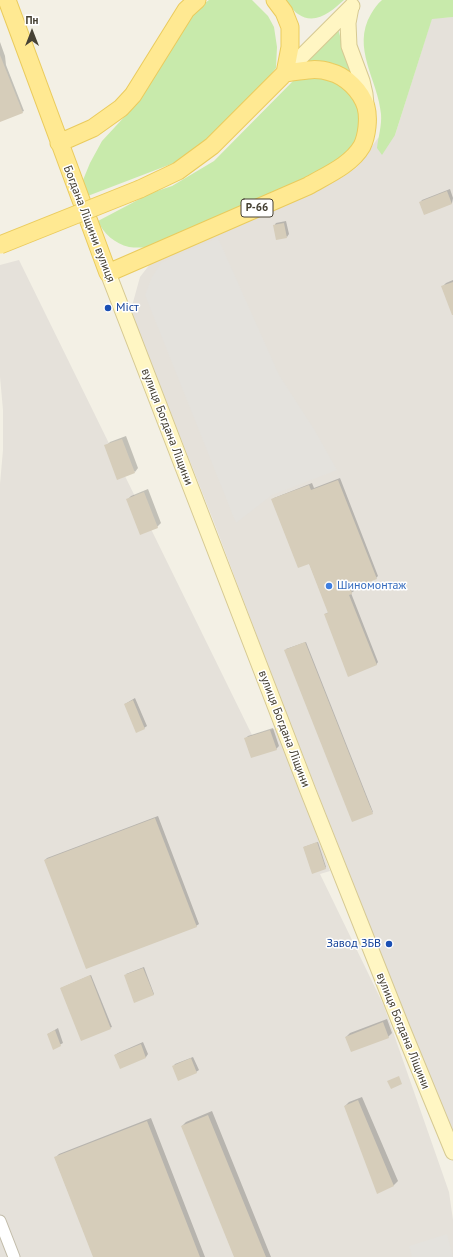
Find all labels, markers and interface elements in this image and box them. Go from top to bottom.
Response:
north arrow [12,12,52,52]
text: Пн [26,13,38,27]
street label: Богдана Ліщини вулиця [60,163,118,285]
road number: Р-66 [241,199,273,217]
place label: Міст [116,301,139,315]
marker: Міст [103,303,113,313]
street label: вулиця Богдана Ліщини [138,366,196,488]
place label: Шиномонтаж [337,579,406,593]
marker: Шиномонтаж [324,581,334,591]
street label: вулиця Богдана Ліщини [255,668,313,790]
place label: Завод ЗБВ [326,937,381,951]
marker: Завод ЗБВ [384,939,394,949]
street label: вулиця Богдана Ліщини [373,971,433,1091]

